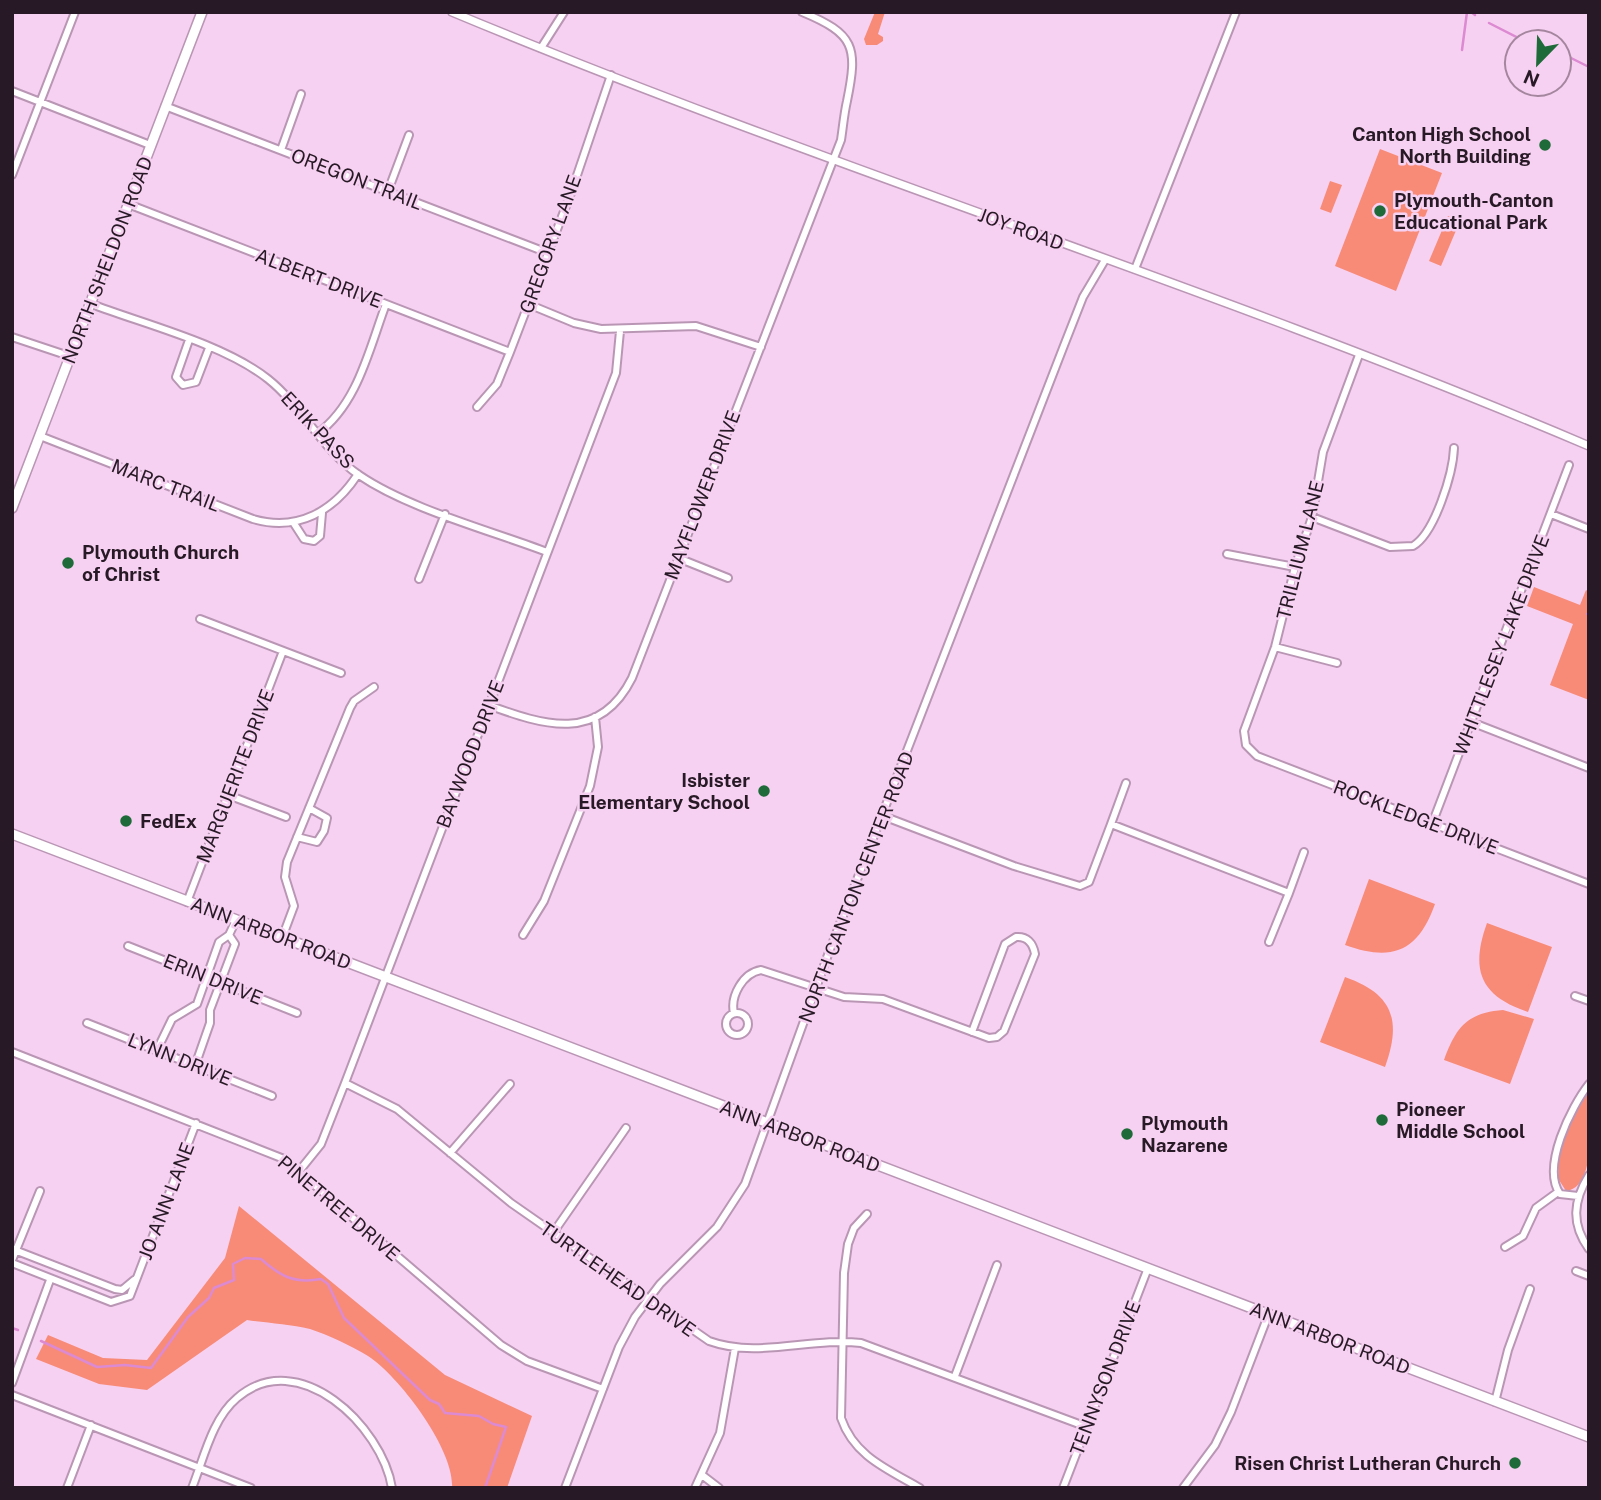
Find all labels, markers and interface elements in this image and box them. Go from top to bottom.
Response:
north arrow [1503,28,1573,98]
text: N [1520,66,1542,92]
place label: Canton High School North Building [1352,123,1531,167]
marker: Canton High School North Building [1537,137,1553,153]
street label: OREGON TRAIL [288,144,426,214]
street label: NORTH SHELDON ROAD [57,153,157,367]
street label: GREGORY LANE [515,172,585,316]
place label: Plymouth-Canton Educational Park [1394,189,1554,233]
street label: JOY ROAD [975,203,1067,255]
marker: Plymouth-Canton Educational Park [1372,203,1388,219]
street label: ALBERT DRIVE [253,244,385,312]
street label: ERIK PASS [277,387,359,473]
street label: MAYFLOWER DRIVE [660,407,744,583]
street label: MARC TRAIL [109,454,224,516]
street label: TRILLIUM LANE [1272,478,1328,622]
street label: WHITTLESEY LAKE DRIVE [1449,531,1553,759]
place label: Plymouth Church of Christ [82,541,239,585]
marker: Plymouth Church of Christ [60,555,76,571]
street label: BAYWOOD DRIVE [432,677,508,831]
street label: MARGUERITE DRIVE [192,686,278,866]
street label: NORTH CANTON CENTER ROAD [794,748,918,1026]
place label: Isbister Elementary School [578,769,750,813]
street label: ROCKLEDGE DRIVE [1330,775,1502,859]
marker: Isbister Elementary School [756,783,772,799]
place label: FedEx [140,810,197,832]
marker: FedEx [118,813,134,829]
street label: ANN ARBOR ROAD [188,892,354,974]
street label: ERIN DRIVE [160,949,266,1009]
street label: LYNN DRIVE [125,1028,235,1090]
street label: ANN ARBOR ROAD [717,1095,883,1177]
place label: Pioneer Middle School [1396,1098,1525,1142]
place label: Plymouth Nazarene [1141,1112,1228,1156]
marker: Pioneer Middle School [1374,1112,1390,1128]
marker: Plymouth Nazarene [1119,1126,1135,1142]
street label: JO ANN LANE [134,1139,198,1263]
street label: PINETREE DRIVE [274,1151,404,1265]
street label: TURTLEHEAD DRIVE [536,1217,700,1341]
street label: ANN ARBOR ROAD [1247,1297,1413,1379]
street label: TENNYSON DRIVE [1065,1298,1145,1458]
place label: Risen Christ Lutheran Church [1234,1452,1501,1474]
marker: Risen Christ Lutheran Church [1507,1455,1523,1471]

